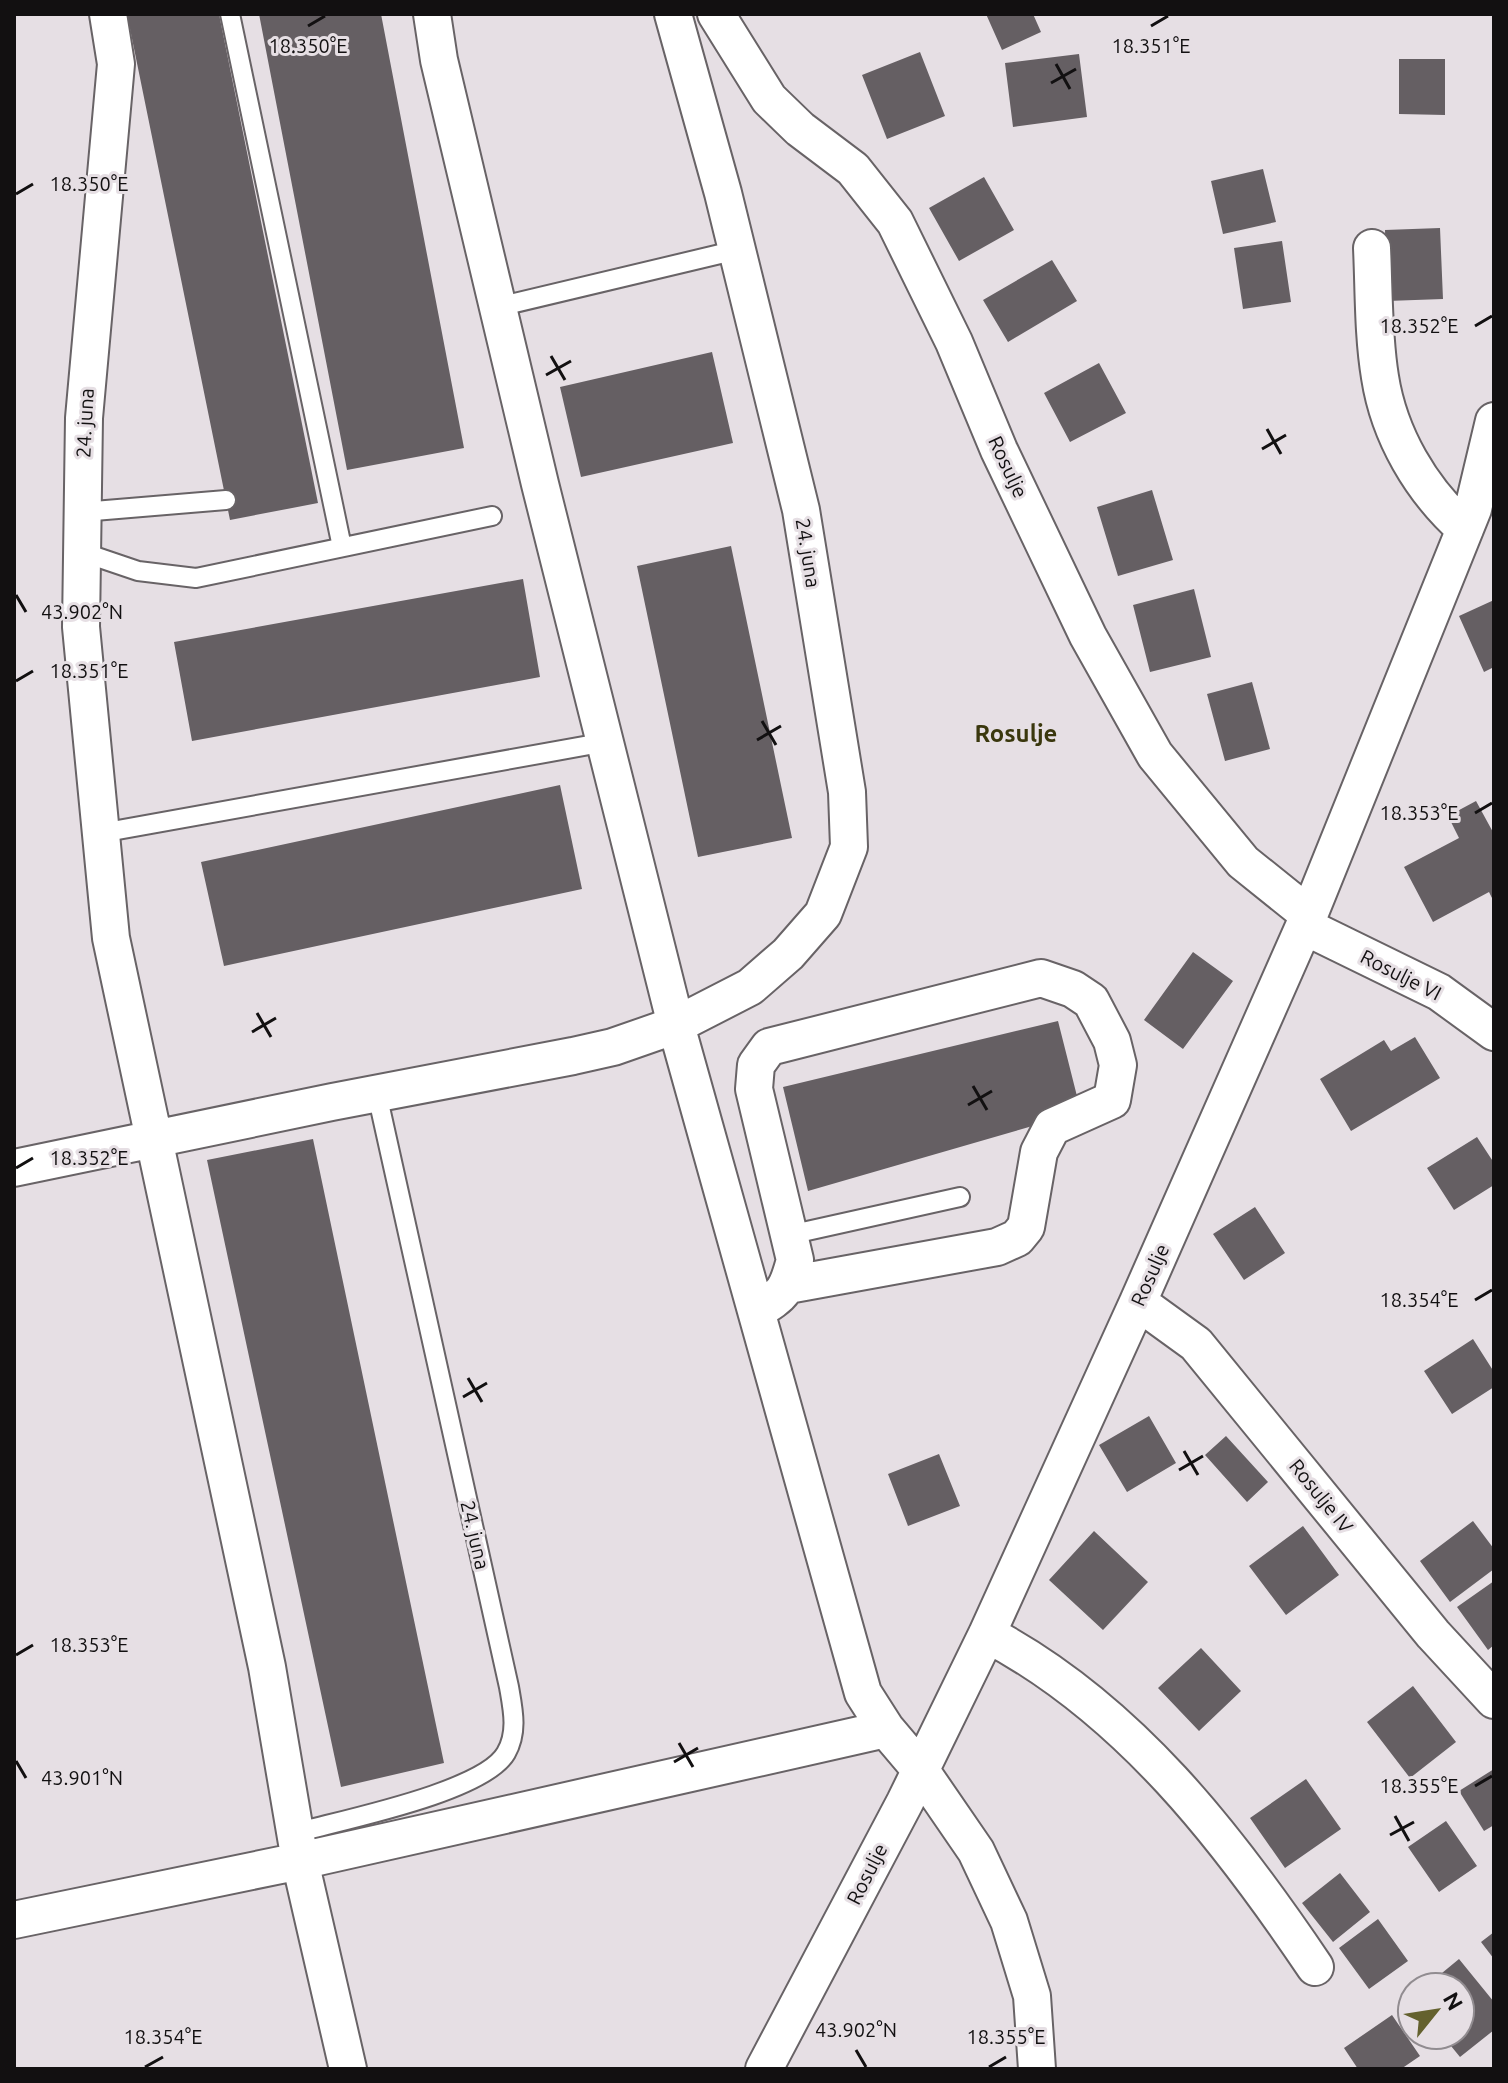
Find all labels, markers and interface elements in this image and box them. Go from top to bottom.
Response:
text: 18.350°E [269,34,348,57]
text: 18.351°E [1112,34,1191,57]
text: 18.350°E [50,172,129,195]
text: 18.352°E [1380,314,1459,337]
street label: 24. juna [71,387,98,459]
street label: Rosulje [984,432,1033,501]
street label: 24. juna [792,517,825,589]
text: 43.902°N [41,600,123,623]
text: 18.351°E [50,659,129,682]
district label: Rosulje [975,720,1057,747]
text: 18.353°E [1380,801,1459,824]
street label: Rosulje VI [1357,944,1446,1005]
text: 18.352°E [50,1146,129,1169]
street label: Rosulje [1126,1240,1173,1309]
text: 18.354°E [1380,1288,1459,1311]
street label: Rosulje IV [1285,1454,1358,1537]
street label: 24. juna [456,1498,495,1572]
text: 18.353°E [50,1633,129,1656]
text: 43.901°N [41,1766,123,1789]
text: 18.355°E [1380,1774,1459,1797]
street label: Rosulje [841,1839,892,1908]
north arrow [1396,1971,1476,2051]
text: N [1439,1987,1469,2014]
text: 43.902°N [815,2018,897,2041]
text: 18.354°E [124,2025,203,2048]
text: 18.355°E [967,2025,1046,2048]

